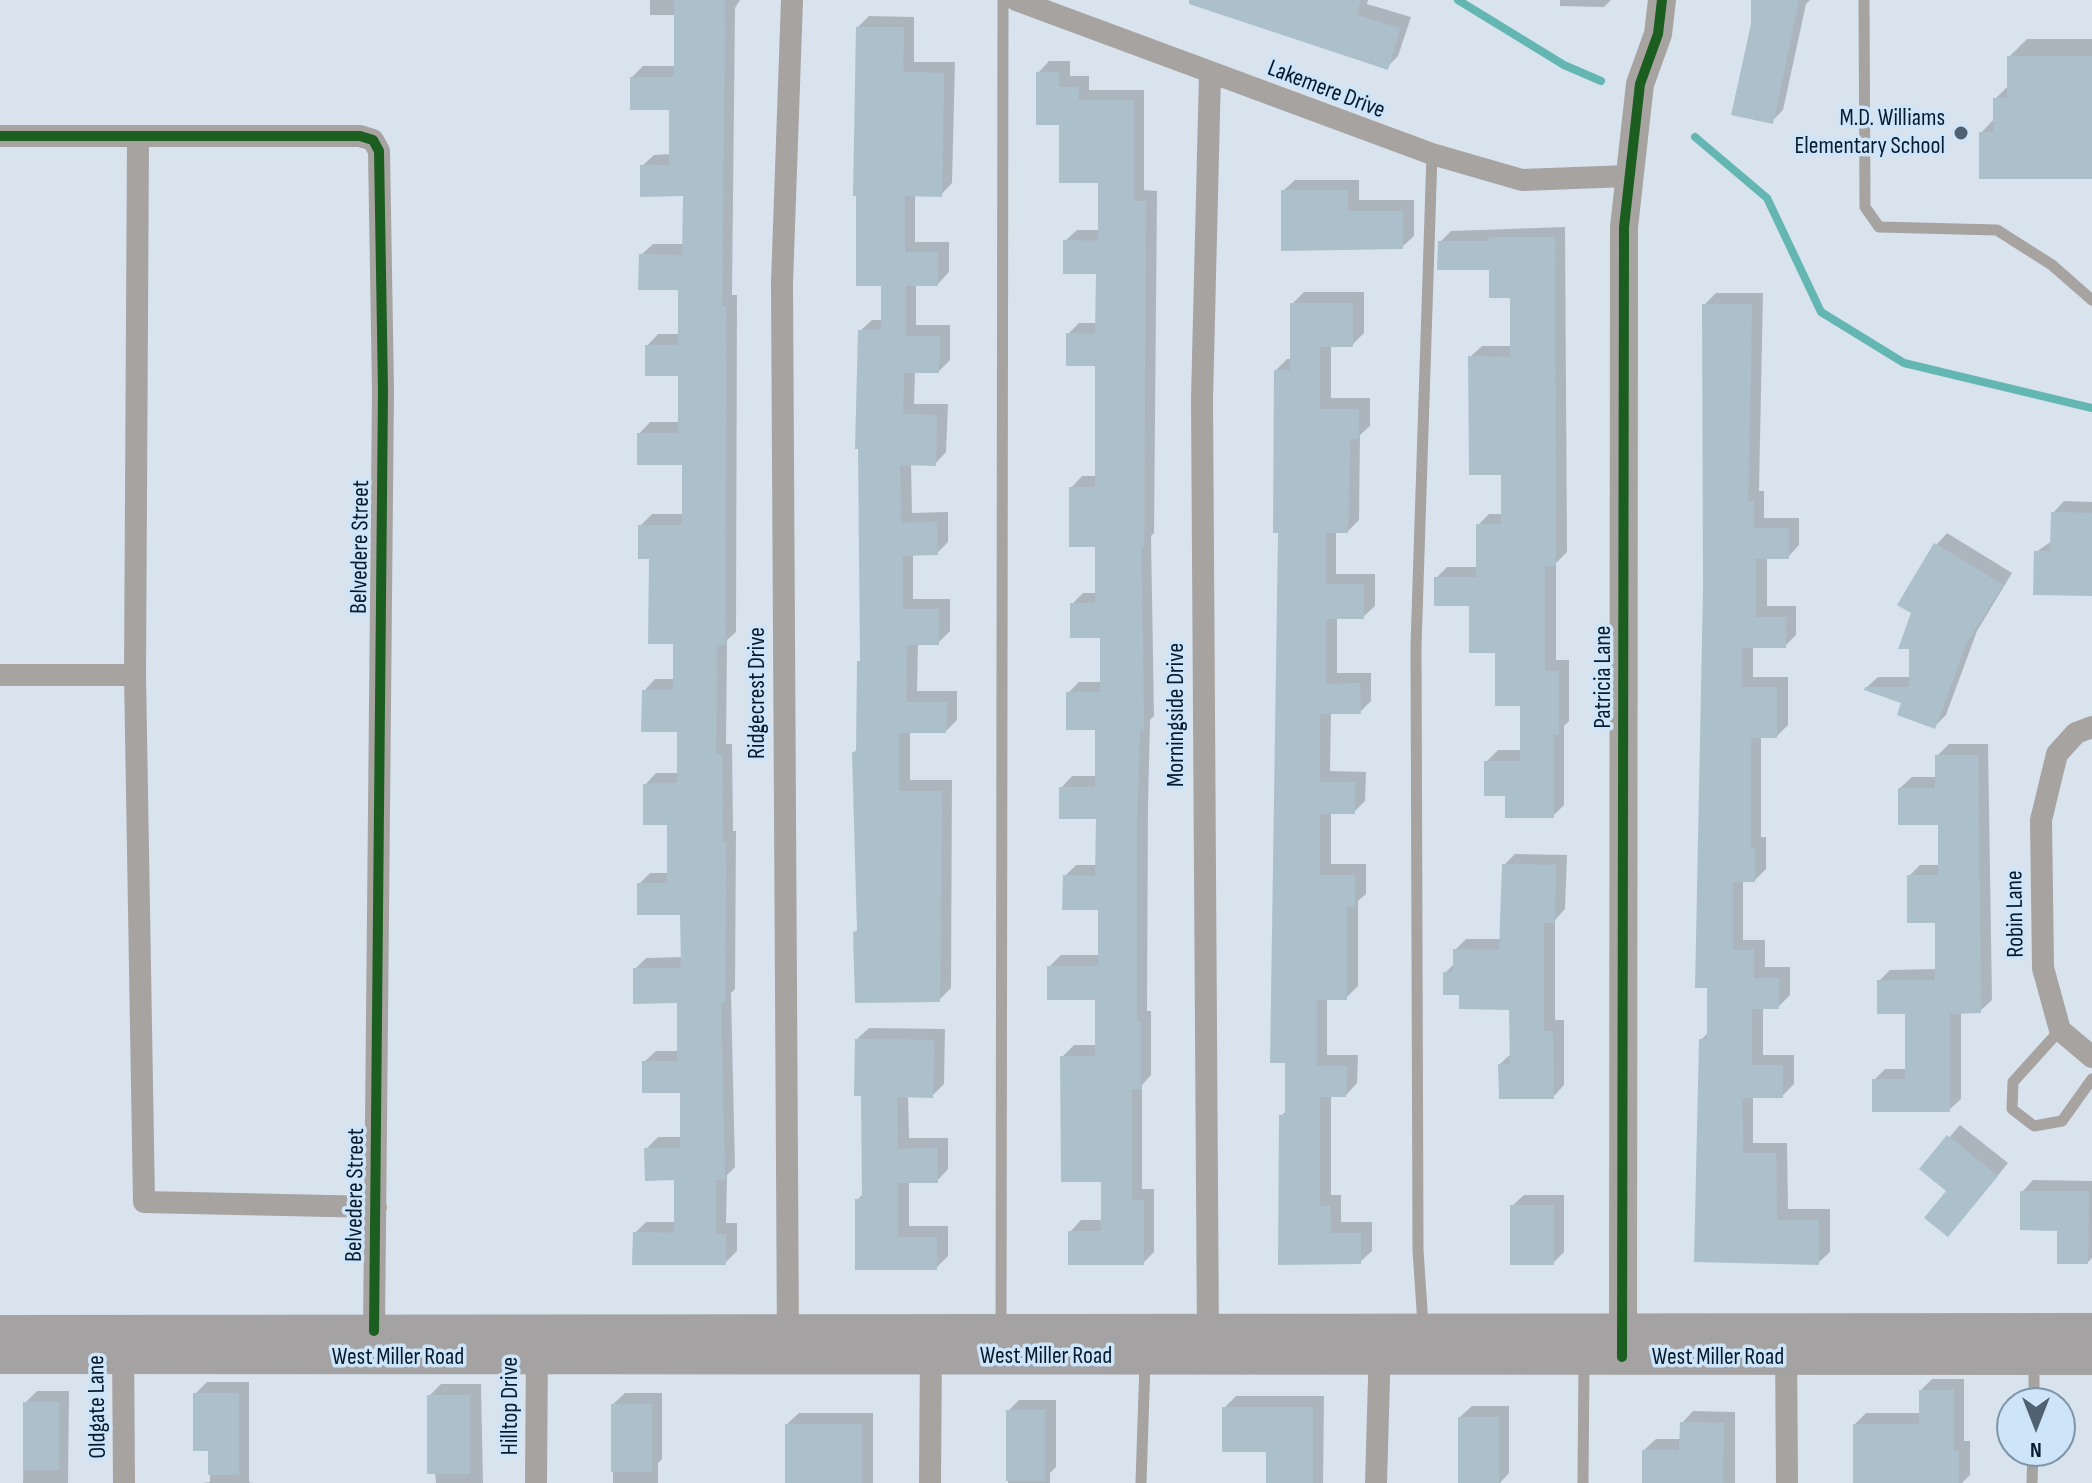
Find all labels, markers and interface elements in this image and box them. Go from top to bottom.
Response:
street label: Lakemere Drive [1263,54,1389,126]
place label: M.D. Williams Elementary School [1794,105,1945,161]
marker: M.D. Williams Elementary School [1952,124,1970,142]
street label: Belvedere Street [345,480,377,614]
street label: Patricia Lane [1590,626,1618,728]
street label: Ridgecrest Drive [744,627,772,759]
street label: Morningside Drive [1163,643,1191,787]
street label: Robin Lane [2001,870,2031,958]
street label: Belvedere Street [340,1128,372,1262]
street label: West Miller Road [980,1343,1112,1371]
street label: West Miller Road [332,1344,464,1372]
street label: West Miller Road [1652,1344,1784,1372]
street label: Oldgate Lane [83,1355,113,1459]
street label: Hilltop Drive [497,1357,525,1455]
north arrow [1996,1387,2076,1467]
text: N [2030,1436,2042,1463]

